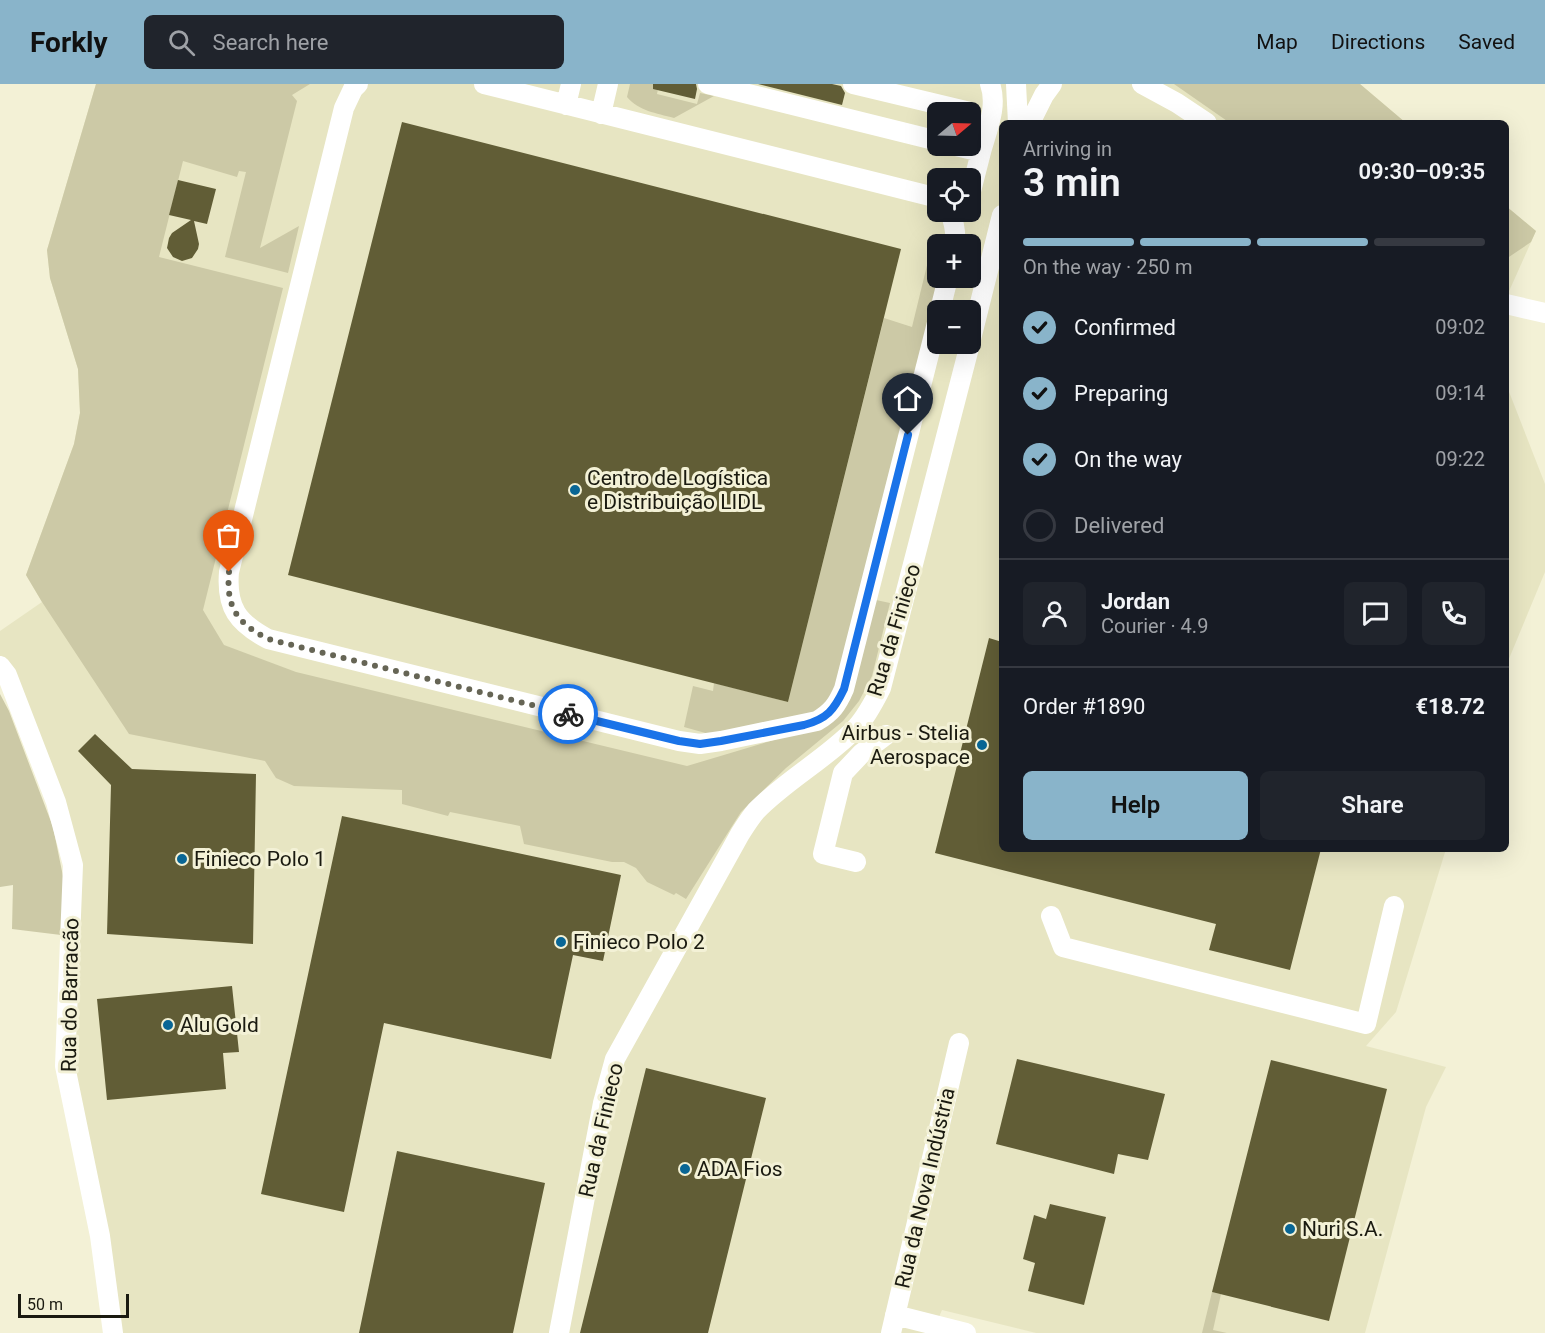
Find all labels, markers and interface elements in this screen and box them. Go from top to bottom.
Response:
search box [144,15,564,69]
text: Forkly [30,26,108,59]
icon: search [165,26,198,59]
text: Search here [213,30,328,55]
text: Map [1256,30,1298,54]
text: Directions [1331,30,1425,54]
text: Saved [1458,30,1515,54]
north arrow [927,102,981,156]
map controls [927,102,981,354]
text: Arriving in [1023,137,1112,161]
text: 09:30–09:35 [1358,159,1485,184]
text: 3 min [1023,160,1121,206]
button: locate [927,168,981,222]
button: + [927,234,981,288]
text: On the way · 250 m [1023,255,1192,279]
button: − [927,300,981,354]
icon: check [1023,311,1056,344]
text: Confirmed [1074,315,1176,340]
text: 09:02 [1435,315,1485,339]
pin [882,373,933,435]
icon: check [1023,377,1056,410]
text: Preparing [1074,381,1168,406]
text: 09:14 [1435,381,1485,405]
icon: home [891,382,924,415]
icon: check [1023,443,1056,476]
text: On the way [1074,447,1182,472]
text: 09:22 [1435,447,1485,471]
place label: Centro de Logística e Distribuição LIDL [587,466,768,514]
marker: Centro de Logística e Distribuição LIDL [568,483,582,497]
pin [203,510,254,572]
text: Delivered [1074,513,1164,538]
icon: bag [212,519,245,552]
street label: Rua da Finieco [862,561,926,699]
button: person [1023,582,1086,645]
button: chat [1344,582,1407,645]
button: phone [1422,582,1485,645]
text: Jordan [1101,589,1170,614]
text: Courier · 4.9 [1101,614,1208,638]
courier [538,684,598,744]
text: Order #1890 [1023,694,1145,719]
text: €18.72 [1416,694,1485,719]
icon: bike [552,698,585,731]
place label: Airbus - Stelia Aerospace [842,721,970,769]
marker: Airbus - Stelia Aerospace [975,738,989,752]
button: Help [1023,771,1248,840]
button: Share [1260,771,1485,840]
place label: Finieco Polo 1 [194,847,326,871]
marker: Finieco Polo 1 [175,852,189,866]
street label: Rua do Barracão [57,918,83,1072]
place label: Finieco Polo 2 [573,930,705,954]
marker: Finieco Polo 2 [554,935,568,949]
place label: Alu Gold [180,1013,259,1037]
marker: Alu Gold [161,1018,175,1032]
street label: Rua da Finieco [574,1060,628,1200]
street label: Rua da Nova Indústria [890,1085,960,1291]
place label: ADA Fios [697,1157,783,1181]
marker: ADA Fios [678,1162,692,1176]
place label: Nuri S.A. [1302,1217,1383,1241]
marker: Nuri S.A. [1283,1222,1297,1236]
scale bar [18,1291,129,1318]
text: 50 m [27,1295,63,1314]

